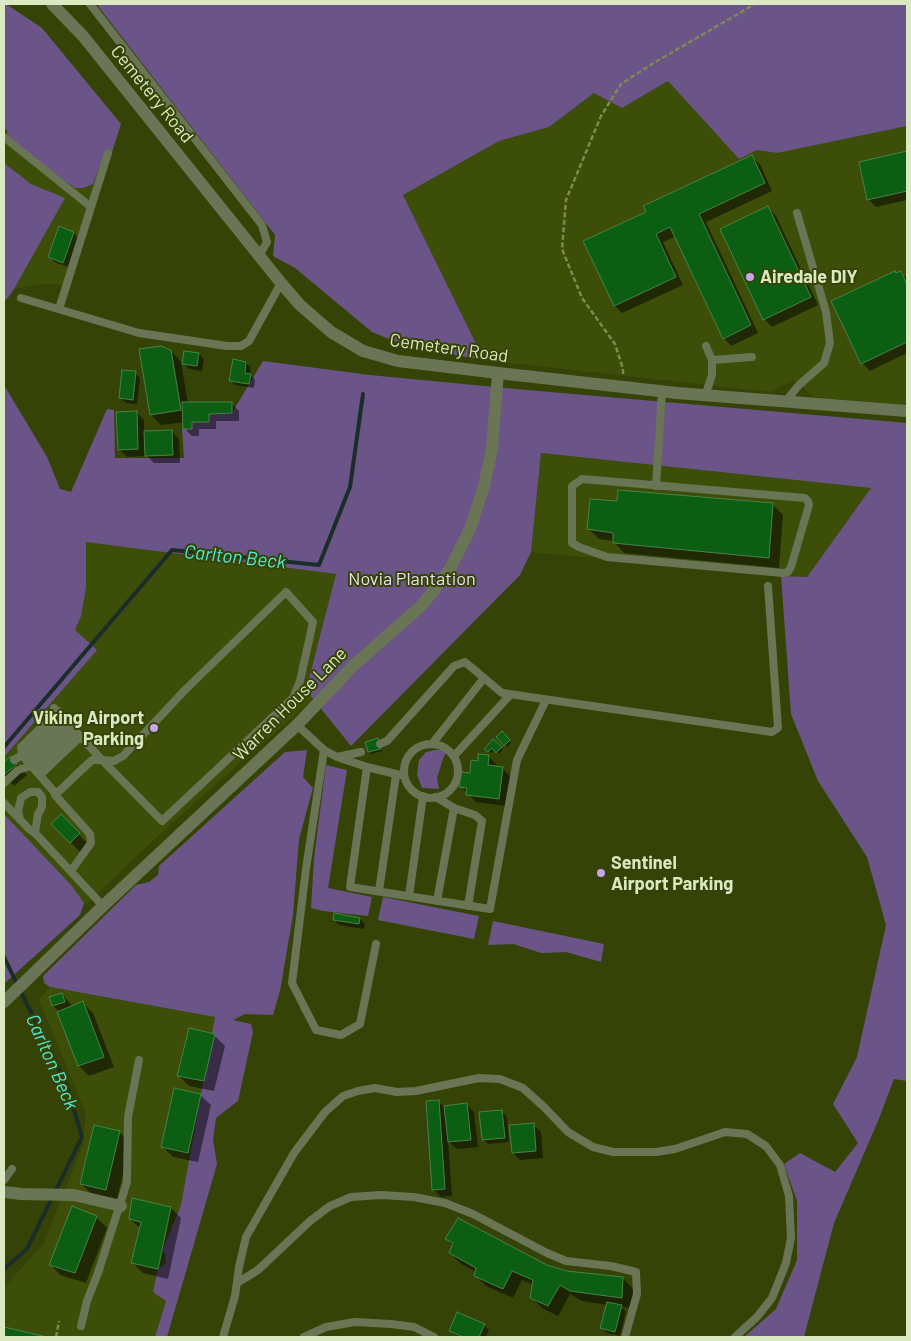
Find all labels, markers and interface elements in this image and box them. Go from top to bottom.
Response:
street label: Cemetery Road [106,41,198,147]
place label: Airedale DIY [760,266,858,288]
marker: Airedale DIY [744,271,756,283]
street label: Cemetery Road [388,329,510,367]
water label: Carlton Beck [183,540,287,574]
park label: Novia Plantation [348,568,476,590]
street label: Warren House Lane [229,643,351,765]
place label: Viking Airport Parking [33,707,144,750]
marker: Viking Airport Parking [148,722,160,734]
place label: Sentinel Airport Parking [611,852,733,894]
marker: Sentinel Airport Parking [595,867,607,879]
water label: Carlton Beck [21,1011,83,1113]

